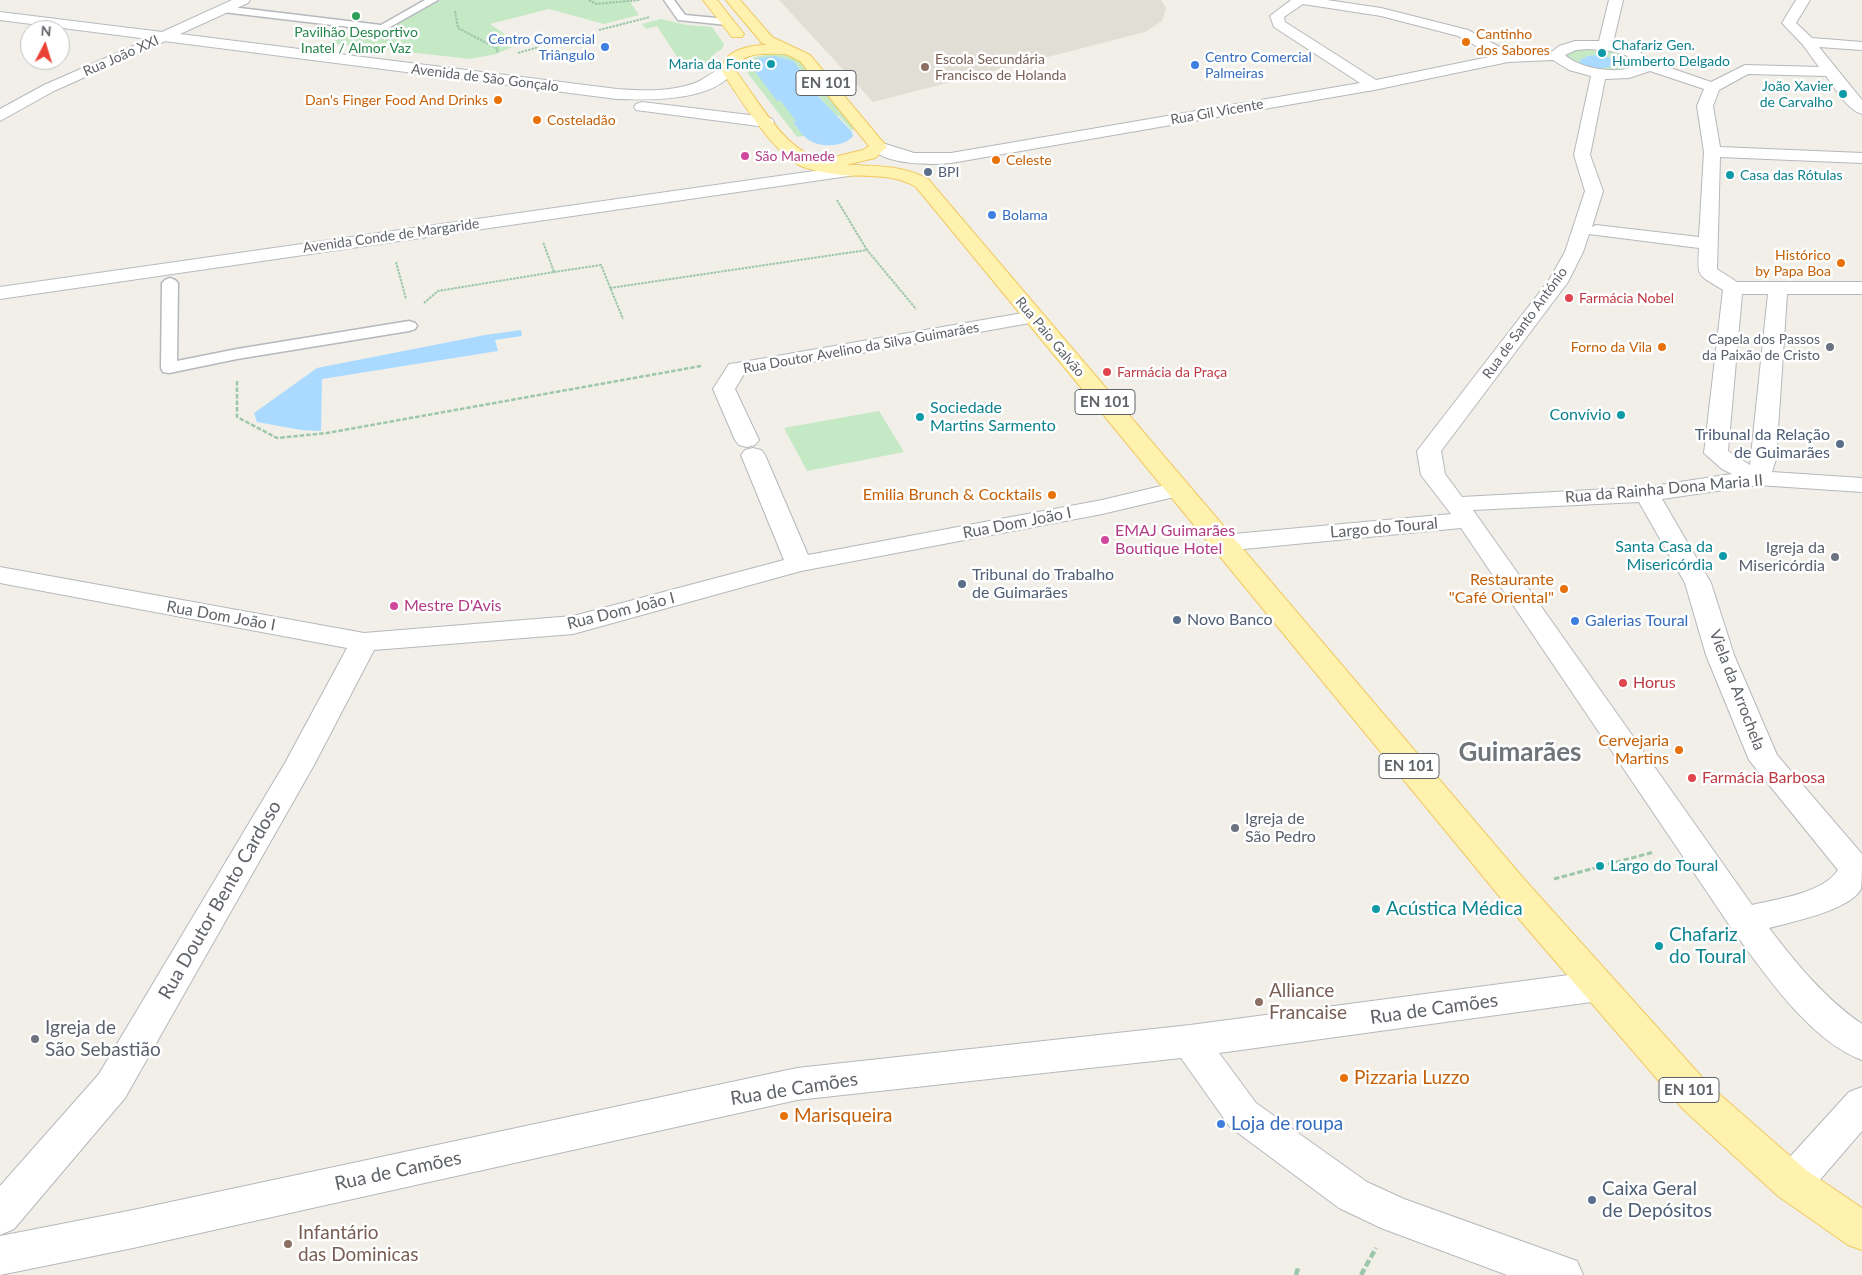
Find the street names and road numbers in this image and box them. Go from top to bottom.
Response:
street label: Rua João XXI [81,32,161,80]
street label: Avenida de São Gonçalo [410,61,560,95]
road number: EN 101 [796,70,856,96]
street label: Rua Gil Vicente [1169,96,1265,128]
street label: Avenida Conde de Margaride [302,215,480,257]
street label: Rua de Santo António [1479,264,1571,382]
street label: Rua Paio Galvão [1012,294,1088,380]
street label: Rua Doutor Avelino da Silva Guimarães [742,319,980,377]
road number: EN 101 [1075,390,1135,414]
street label: Rua da Rainha Dona Maria II [1564,471,1764,507]
street label: Rua Dom João I [961,503,1073,543]
street label: Largo do Toural [1329,514,1439,542]
street label: Rua Dom João I [565,588,677,634]
street label: Rua Dom João I [165,597,277,635]
street label: Viela da Arrochela [1705,627,1769,753]
road number: EN 101 [1379,754,1439,778]
street label: Rua Doutor Bento Cardoso [154,797,286,1003]
street label: Rua de Camões [1369,989,1499,1029]
street label: Rua de Camões [729,1068,859,1110]
road number: EN 101 [1659,1078,1719,1102]
street label: Rua de Camões [333,1146,463,1196]

